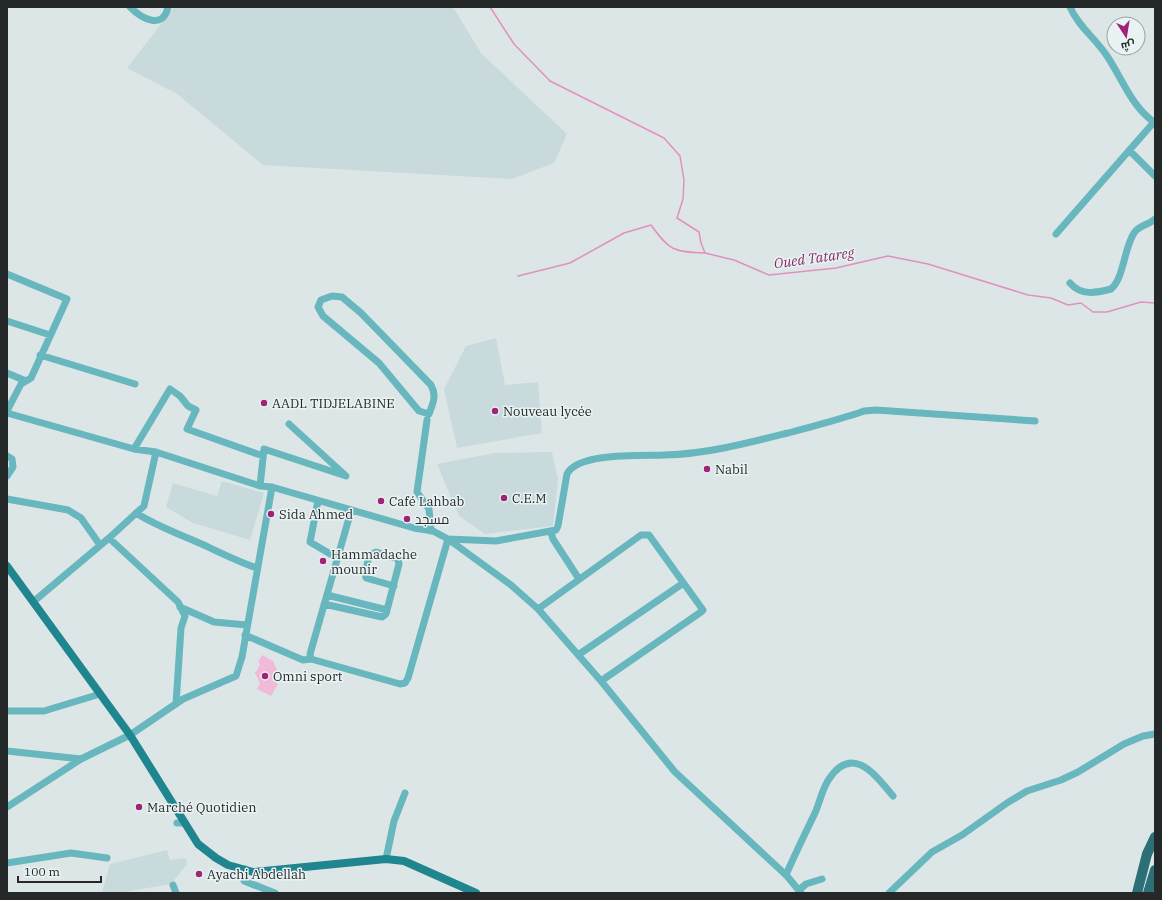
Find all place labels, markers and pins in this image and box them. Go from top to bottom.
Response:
place label: AADL TIDJELABINE [272,395,395,412]
marker: AADL TIDJELABINE [259,398,269,408]
place label: Nouveau lycée [503,403,592,420]
marker: Nouveau lycée [490,406,500,416]
place label: Nabil [715,461,748,478]
marker: Nabil [702,464,712,474]
place label: C.E.M [512,490,547,507]
place label: Café Lahbab [389,493,464,510]
marker: C.E.M [499,493,509,503]
marker: Café Lahbab [376,496,386,506]
place label: Sida Ahmed [279,506,353,523]
marker: Sida Ahmed [266,509,276,519]
place label: مسجد [415,511,449,528]
marker: مسجد [402,514,412,524]
place label: Hammadache mounir [331,546,417,578]
marker: Hammadache mounir [318,556,328,566]
place label: Omni sport [273,668,343,685]
marker: Omni sport [260,671,270,681]
place label: Marché Quotidien [147,799,257,816]
marker: Marché Quotidien [134,802,144,812]
place label: Ayachi Abdellah [207,866,306,883]
marker: Ayachi Abdellah [194,869,204,879]

